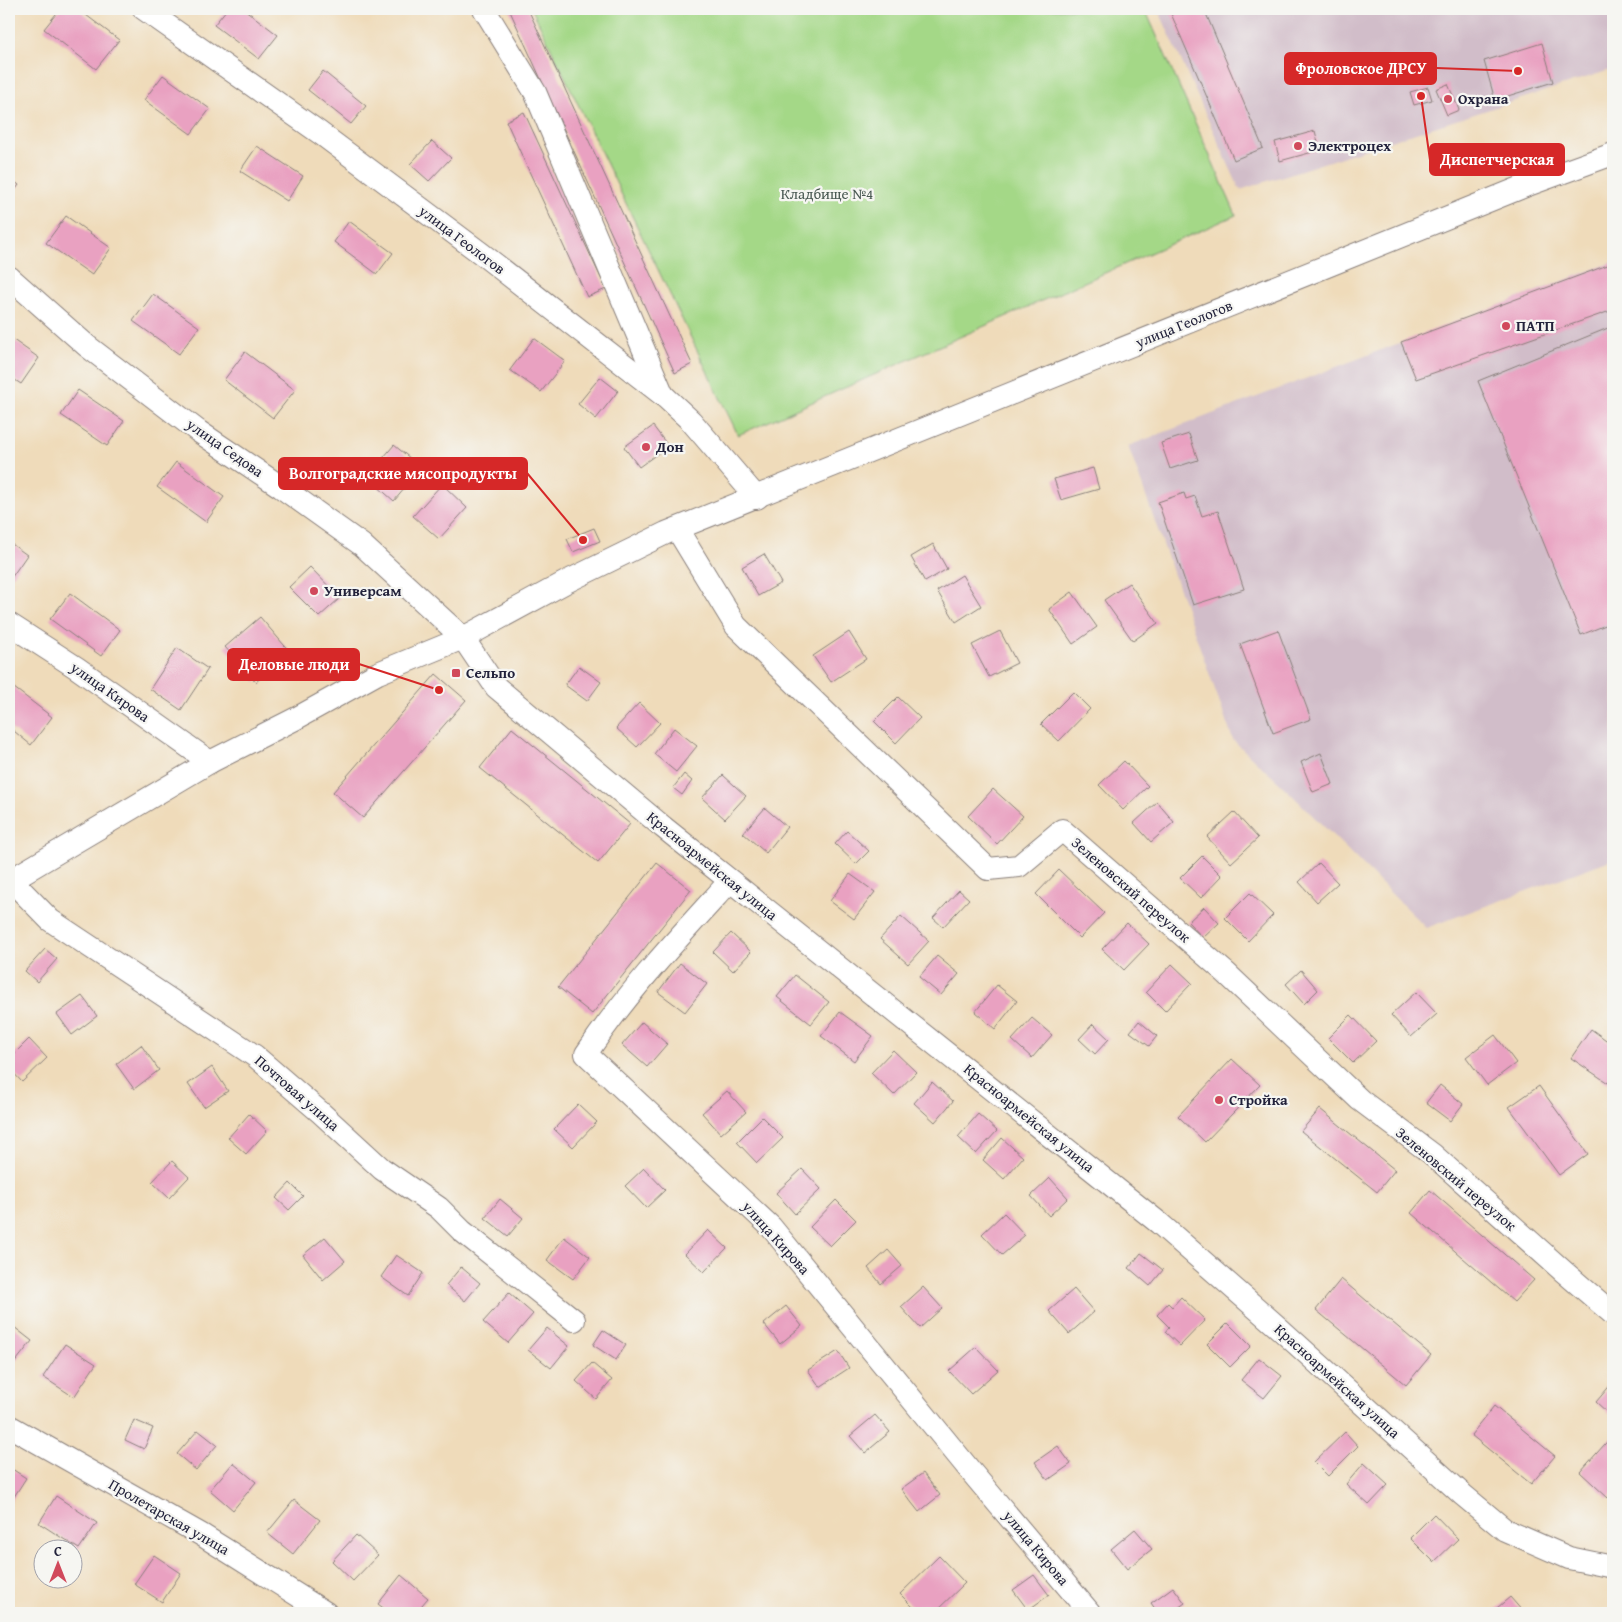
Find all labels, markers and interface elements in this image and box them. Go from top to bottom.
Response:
callout: Фроловское ДРСУ [1285,53,1436,84]
text: Фроловское ДРСУ [1296,56,1426,80]
place label: Охрана [1458,88,1509,109]
marker: Охрана [1442,93,1454,105]
place label: Электроцех [1308,135,1391,156]
marker: Электроцех [1292,140,1304,152]
callout: Диспетчерская [1430,144,1564,175]
text: Диспетчерская [1439,147,1555,171]
park label: Кладбище №4 [781,183,873,204]
street label: улица Геологов [414,200,510,279]
street label: улица Геологов [1131,295,1235,353]
place label: ПАТП [1516,315,1555,336]
marker: ПАТП [1500,320,1512,332]
street label: улица Седова [182,413,269,482]
place label: Дон [655,436,684,457]
marker: Дон [640,441,652,453]
callout: Волгоградские мясопродукты [279,458,527,489]
text: Волгоградские мясопродукты [289,461,518,485]
place label: Универсам [324,580,402,601]
marker: Универсам [308,585,320,597]
callout: Деловые люди [228,649,359,680]
text: Деловые люди [237,652,350,676]
street label: улица Кирова [66,656,155,727]
place label: Сельпо [466,662,515,683]
marker: Сельпо [450,667,462,679]
street label: Красноармейская улица [643,806,783,925]
street label: Зеленовский переулок [1067,832,1195,947]
street label: Почтовая улица [250,1050,345,1136]
street label: Красноармейская улица [960,1058,1100,1177]
place label: Стройка [1229,1089,1288,1110]
marker: Стройка [1213,1094,1225,1106]
street label: Зеленовский переулок [1392,1122,1521,1235]
street label: улица Кирова [737,1196,816,1280]
street label: Красноармейская улица [1270,1318,1405,1443]
street label: Пролетарская улица [105,1473,234,1560]
street label: улица Кирова [998,1505,1075,1590]
north arrow [32,1540,82,1590]
text: С [54,1541,62,1561]

